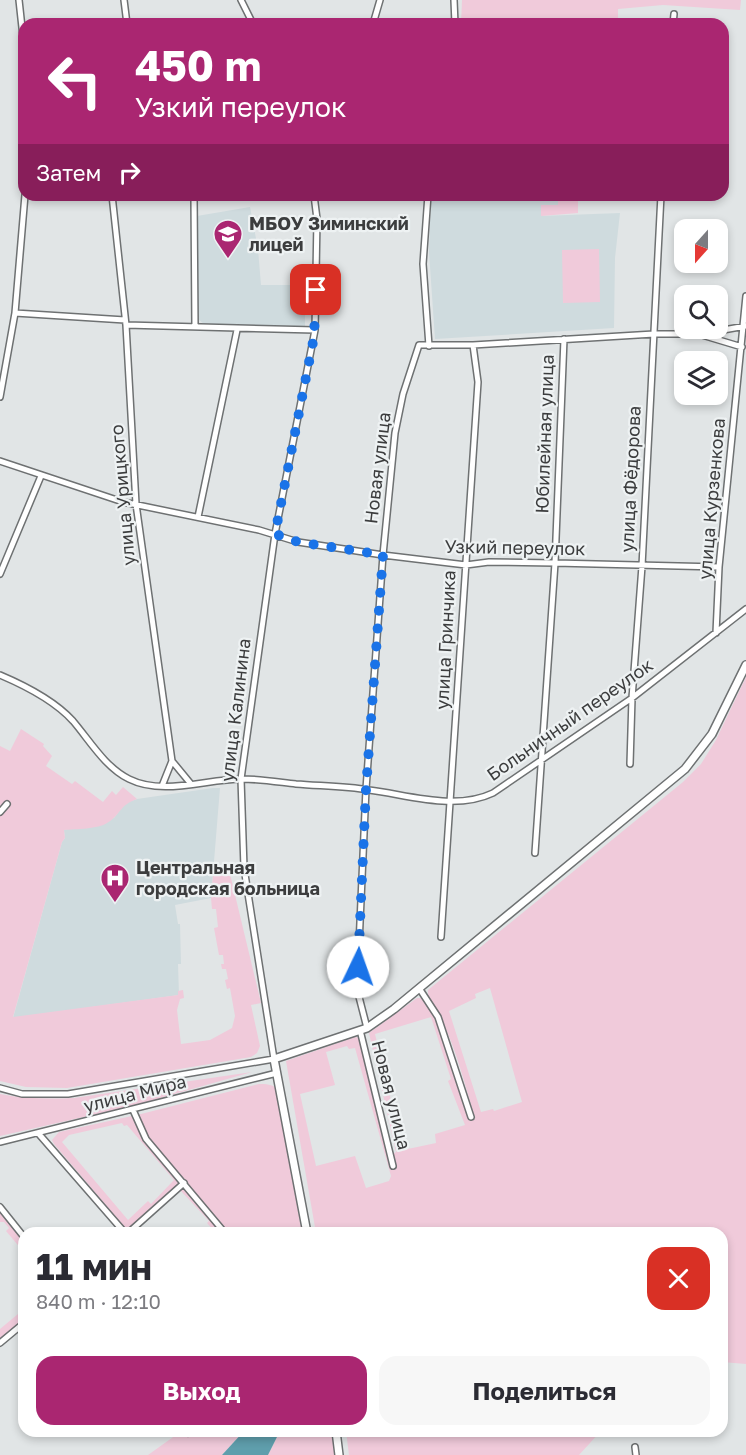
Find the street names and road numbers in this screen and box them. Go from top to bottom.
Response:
street label: Юбилейная улица [530,354,558,514]
street label: улица Фёдорова [615,405,645,553]
street label: Новая улица [359,411,395,525]
street label: улица Курзенкова [693,417,729,581]
street label: улица Урицкого [105,424,139,567]
street label: Узкий переулок [444,535,586,559]
street label: улица Гринчика [430,570,460,710]
street label: улица Калинина [215,637,255,783]
street label: Больничный переулок [482,653,657,785]
street label: Новая улица [368,1038,416,1152]
street label: улица Мира [81,1070,188,1116]

